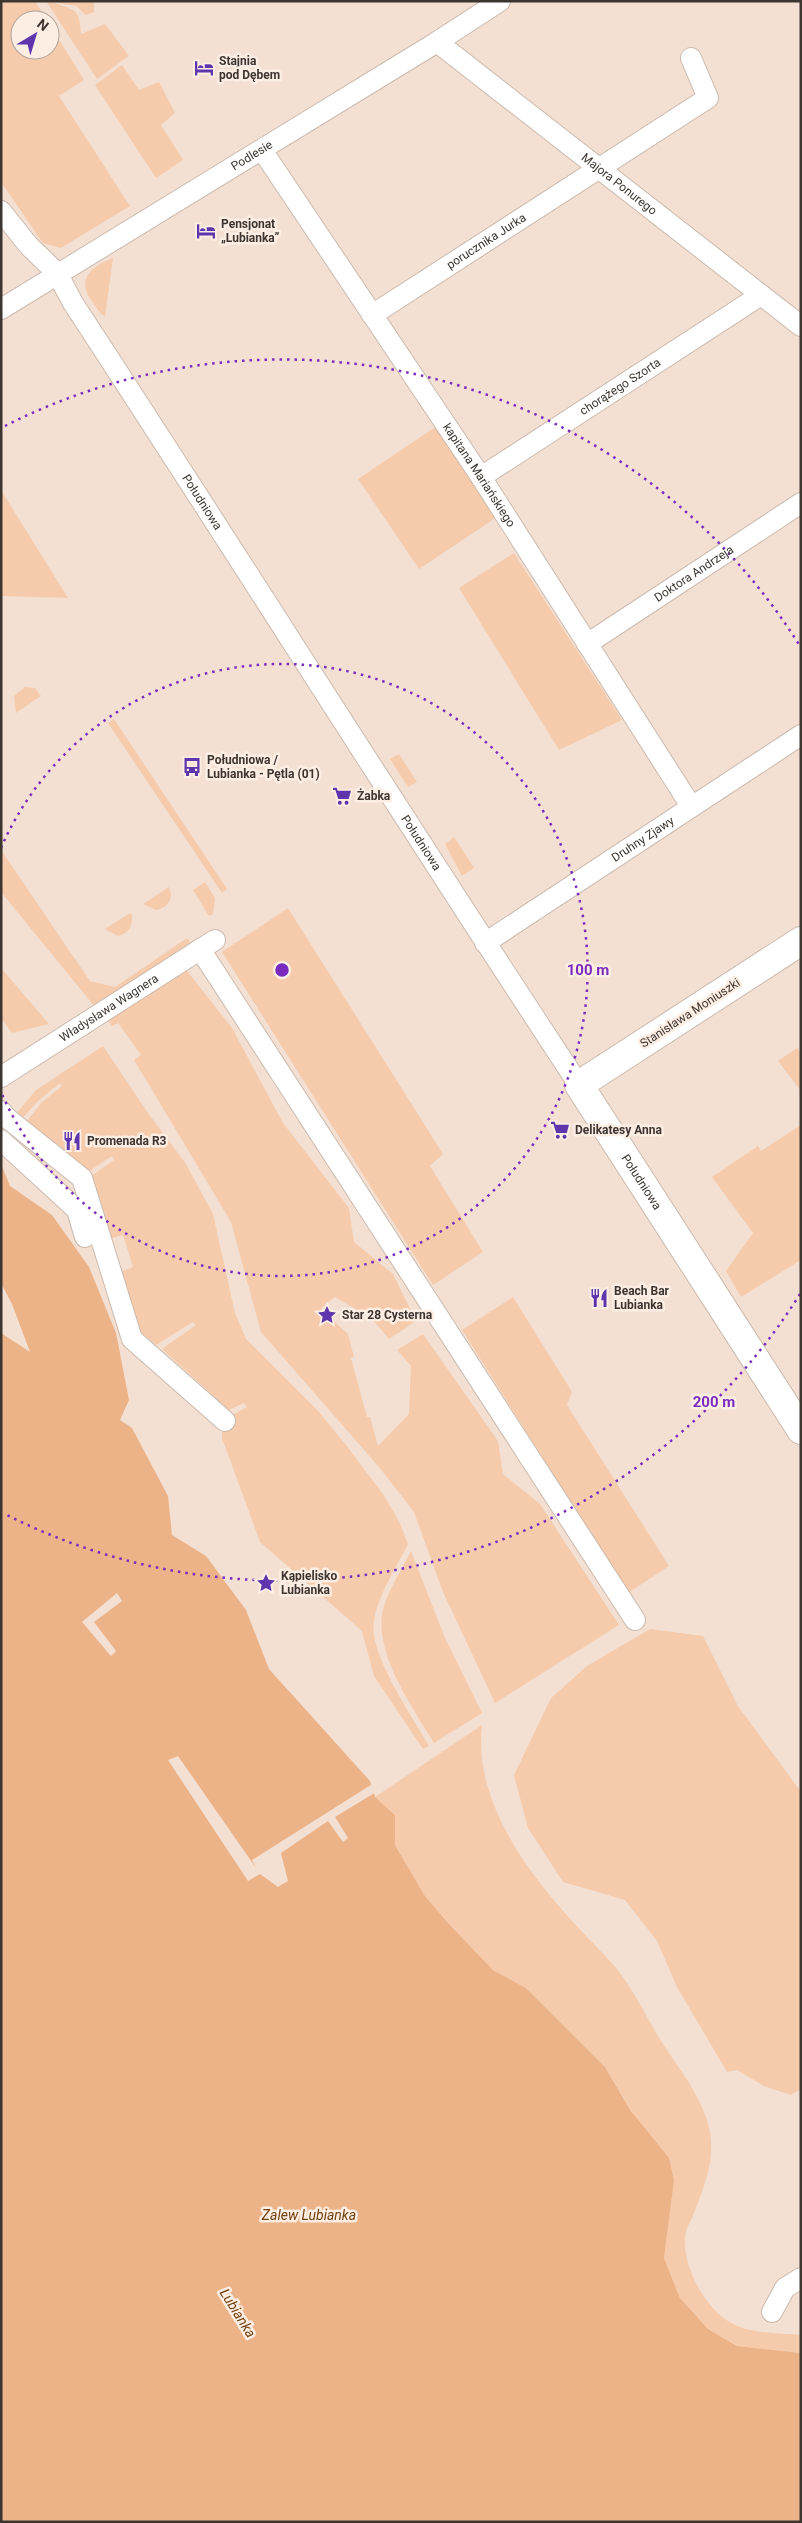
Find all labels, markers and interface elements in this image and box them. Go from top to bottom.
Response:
north arrow [10,10,60,60]
text: N [34,15,52,34]
place label: Stajnia pod Dębem [219,54,280,82]
hotel icon: Stajnia pod Dębem [193,57,215,79]
street label: Podlesie [228,138,275,173]
street label: Majora Ponurego [579,150,660,218]
street label: porucznika Jurka [444,210,529,272]
place label: Pensjonat „Lubianka” [221,217,280,245]
hotel icon: Pensjonat „Lubianka” [195,220,217,242]
street label: chorążego Szorta [577,355,663,418]
street label: kapitana Mariańskiego [440,421,518,530]
street label: Południowa [179,472,225,532]
street label: Doktora Andrzeja [652,542,736,605]
place label: Południowa / Lubianka - Pętla (01) [207,753,320,781]
bus stop icon: Południowa / Lubianka - Pętla (01) [181,756,203,778]
supermarket icon: Żabka [331,785,353,807]
place label: Żabka [357,788,391,803]
street label: Południowa [398,813,444,873]
street label: Druhny Zjawy [609,813,677,865]
centre of rings [273,961,291,979]
text: 100 m [567,961,609,979]
street label: Władysława Wagnera [57,971,161,1045]
street label: Stanisława Moniuszki [637,975,743,1051]
supermarket icon: Delikatesy Anna [549,1119,571,1141]
place label: Delikatesy Anna [575,1123,663,1137]
restaurant icon: Promenada R3 [61,1130,83,1152]
place label: Promenada R3 [87,1134,167,1148]
street label: Południowa [619,1152,664,1212]
place label: Beach Bar Lubianka [614,1284,670,1312]
restaurant icon: Beach Bar Lubianka [588,1287,610,1309]
place icon: Star 28 Cysterna [316,1304,338,1326]
place label: Star 28 Cysterna [342,1308,433,1322]
text: 200 m [693,1393,735,1411]
place label: Kąpielisko Lubianka [281,1569,337,1597]
place icon: Kąpielisko Lubianka [255,1572,277,1594]
water label: Zalew Lubianka [261,2207,356,2223]
water label: Lubianka [217,2286,259,2340]

